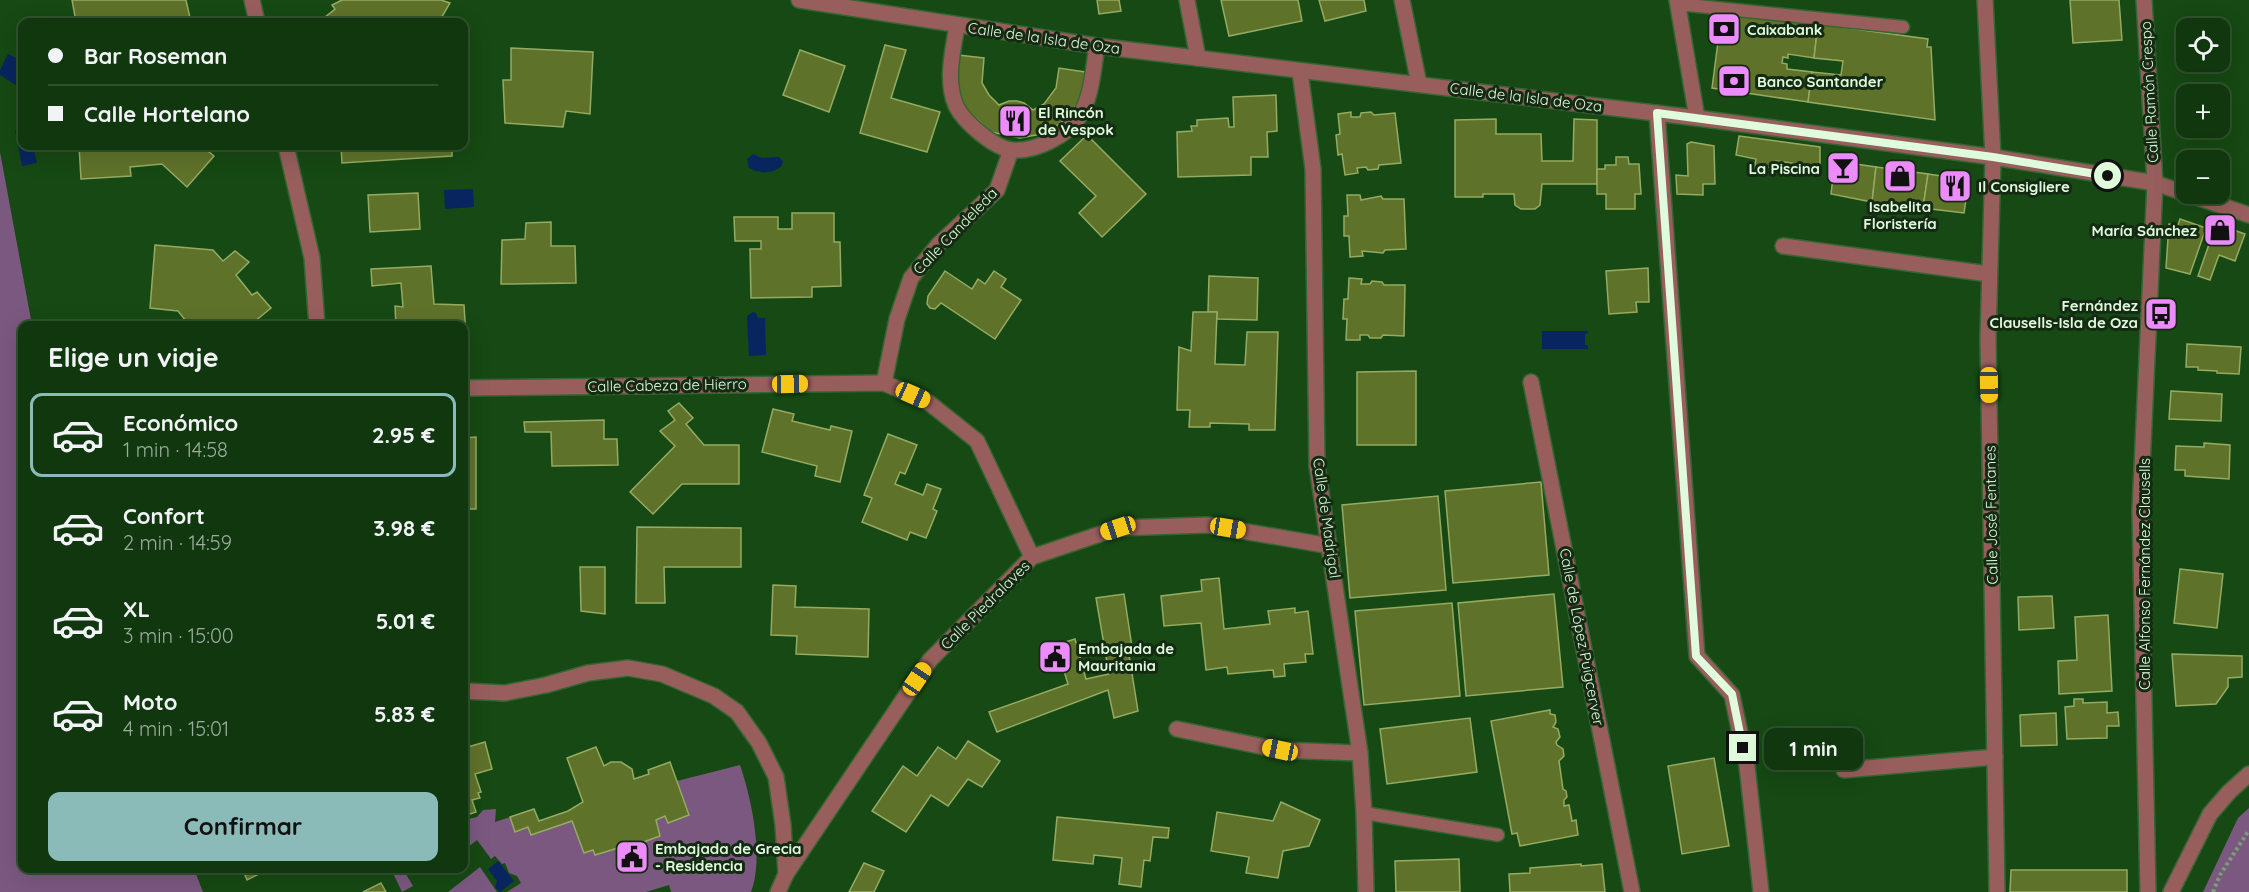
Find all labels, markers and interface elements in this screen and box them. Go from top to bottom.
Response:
bank icon: Caixabank [1706,11,1742,47]
street label: Calle de la Isla de Oza [967,18,1121,58]
map controls [2176,18,2230,204]
button: locate [2176,18,2230,72]
place label: Caixabank [1747,20,1822,39]
street label: Calle Ramón Crespo [2136,21,2162,163]
text: Bar Roseman [84,42,227,70]
bank icon: Banco Santander [1716,63,1752,99]
place label: Banco Santander [1757,72,1884,91]
street label: Calle de la Isla de Oza [1449,78,1603,116]
button: + [2176,84,2230,138]
text: Calle Hortelano [84,100,250,128]
restaurant icon: El Rincón de Vespok [997,103,1033,139]
place label: El Rincón de Vespok [1038,103,1114,139]
bar icon: La Piscina [1825,150,1861,186]
button: − [2176,150,2230,204]
shop icon: Isabelita Floristería [1882,158,1918,194]
place label: La Piscina [1748,159,1820,178]
route start [2094,162,2121,189]
restaurant icon: Il Consigliere [1937,168,1973,204]
place label: Il Consigliere [1978,177,2070,196]
street label: Calle Candeleda [909,184,1001,278]
place label: Isabelita Floristería [1863,197,1937,233]
shop icon: María Sánchez [2202,212,2238,248]
place label: María Sánchez [2092,221,2197,240]
place label: Fernández Clausells-Isla de Oza [1990,296,2138,332]
bus stop icon: Fernández Clausells-Isla de Oza [2143,296,2179,332]
text: Elige un viaje [48,340,219,374]
car [1980,367,1998,403]
street label: Calle Cabeza de Hierro [587,374,747,396]
car [772,375,808,393]
car [893,379,933,411]
icon: car [51,408,105,462]
text: Económico [123,409,238,437]
text: 2.95 € [372,421,435,449]
text: 1 min · 14:58 [123,437,228,462]
street label: Calle José Fentanes [1980,445,2002,585]
street label: Calle de Madrigal [1309,457,1345,579]
street label: Calle Alfonso Fernández Clausells [2135,458,2154,690]
icon: car [51,501,105,555]
text: Confort [123,502,205,530]
text: 3.98 € [373,514,435,542]
car [1098,514,1138,542]
car [1209,516,1247,540]
text: 2 min · 14:59 [123,530,232,555]
street label: Calle de López Puigcerver [1555,547,1609,728]
street label: Calle Piedralaves [936,556,1034,654]
icon: car [51,594,105,648]
text: XL [123,595,150,623]
text: 5.01 € [376,607,435,635]
text: 3 min · 15:00 [123,623,234,648]
public building icon: Embajada de Mauritania [1037,639,1073,675]
place label: Embajada de Mauritania [1078,639,1174,675]
car [899,659,935,699]
icon: car [51,687,105,741]
text: Moto [123,688,177,716]
text: 5.83 € [374,700,435,728]
text: 4 min · 15:01 [123,716,229,741]
callout: 1 min [1764,727,1863,769]
route end [1729,734,1756,761]
text: 1 min [1789,736,1838,761]
car [1261,737,1299,763]
button: Confirmar [48,792,438,861]
public building icon: Embajada de Grecia - Residencia [614,839,650,875]
place label: Embajada de Grecia - Residencia [655,839,802,875]

